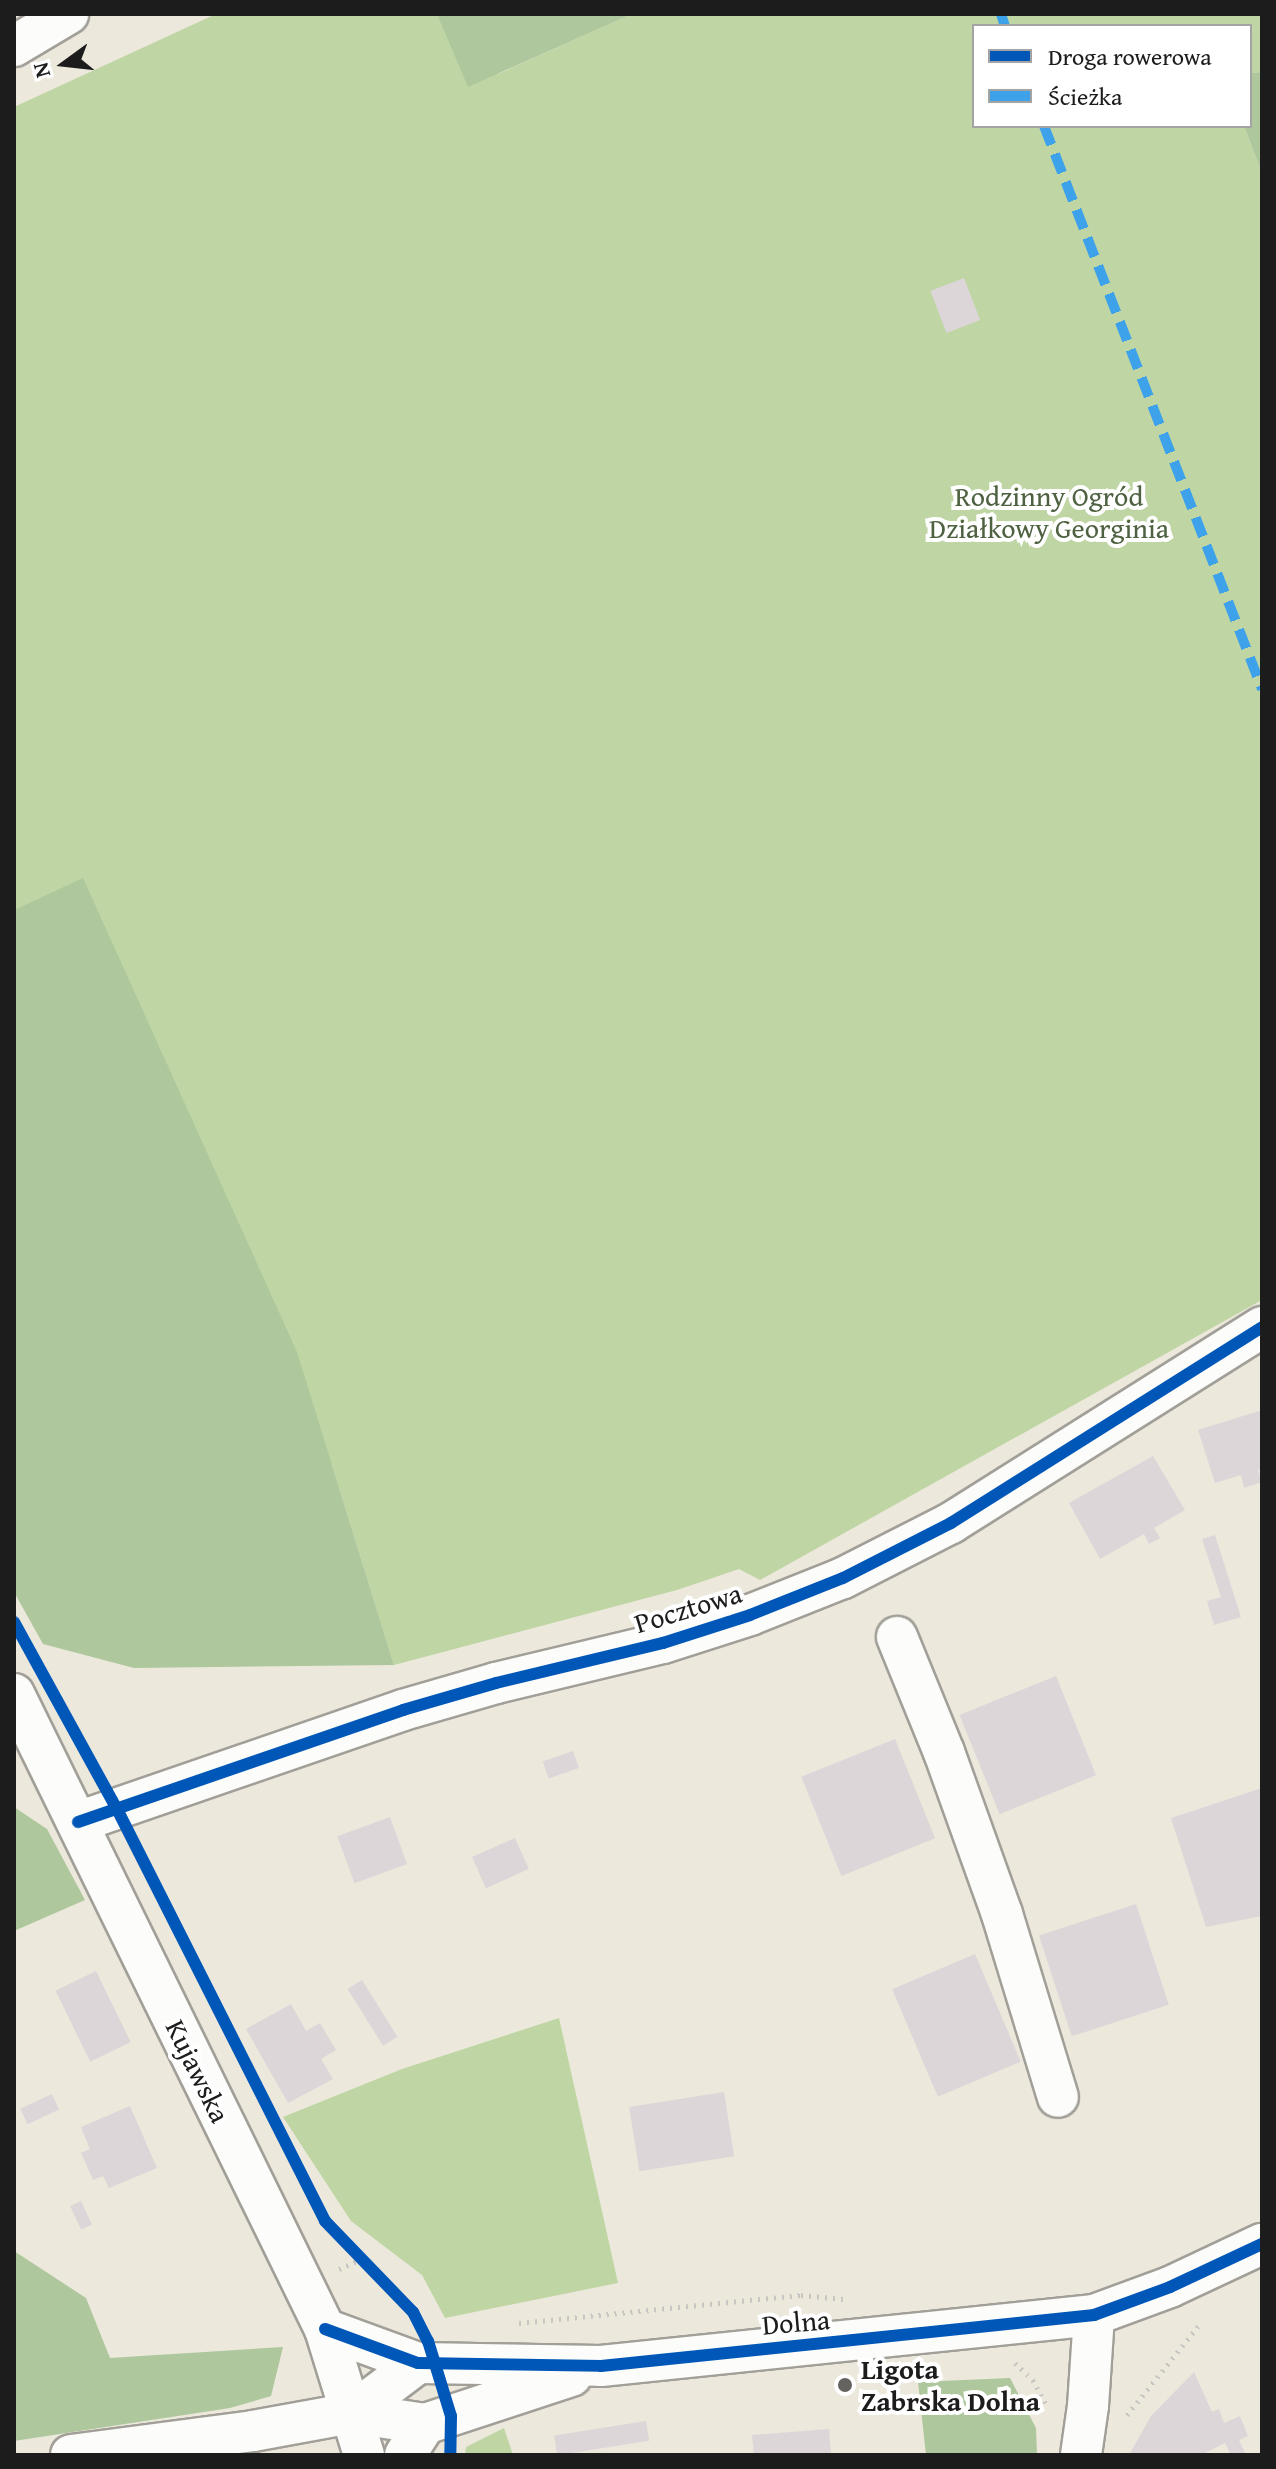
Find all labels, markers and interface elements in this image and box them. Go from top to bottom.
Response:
north arrow [24,24,104,104]
legend [972,24,1252,128]
text: Droga rowerowa [1048,39,1212,74]
text: N [23,59,58,81]
text: Ścieżka [1048,79,1122,114]
park label: Rodzinny Ogród Działkowy Georginia [929,479,1169,545]
street label: Pocztowa [630,1576,746,1640]
street label: Kujawska [159,2014,237,2128]
street label: Dolna [761,2302,831,2342]
place label: Ligota Zabrska Dolna [861,2352,1040,2418]
marker: Ligota Zabrska Dolna [836,2376,854,2394]

